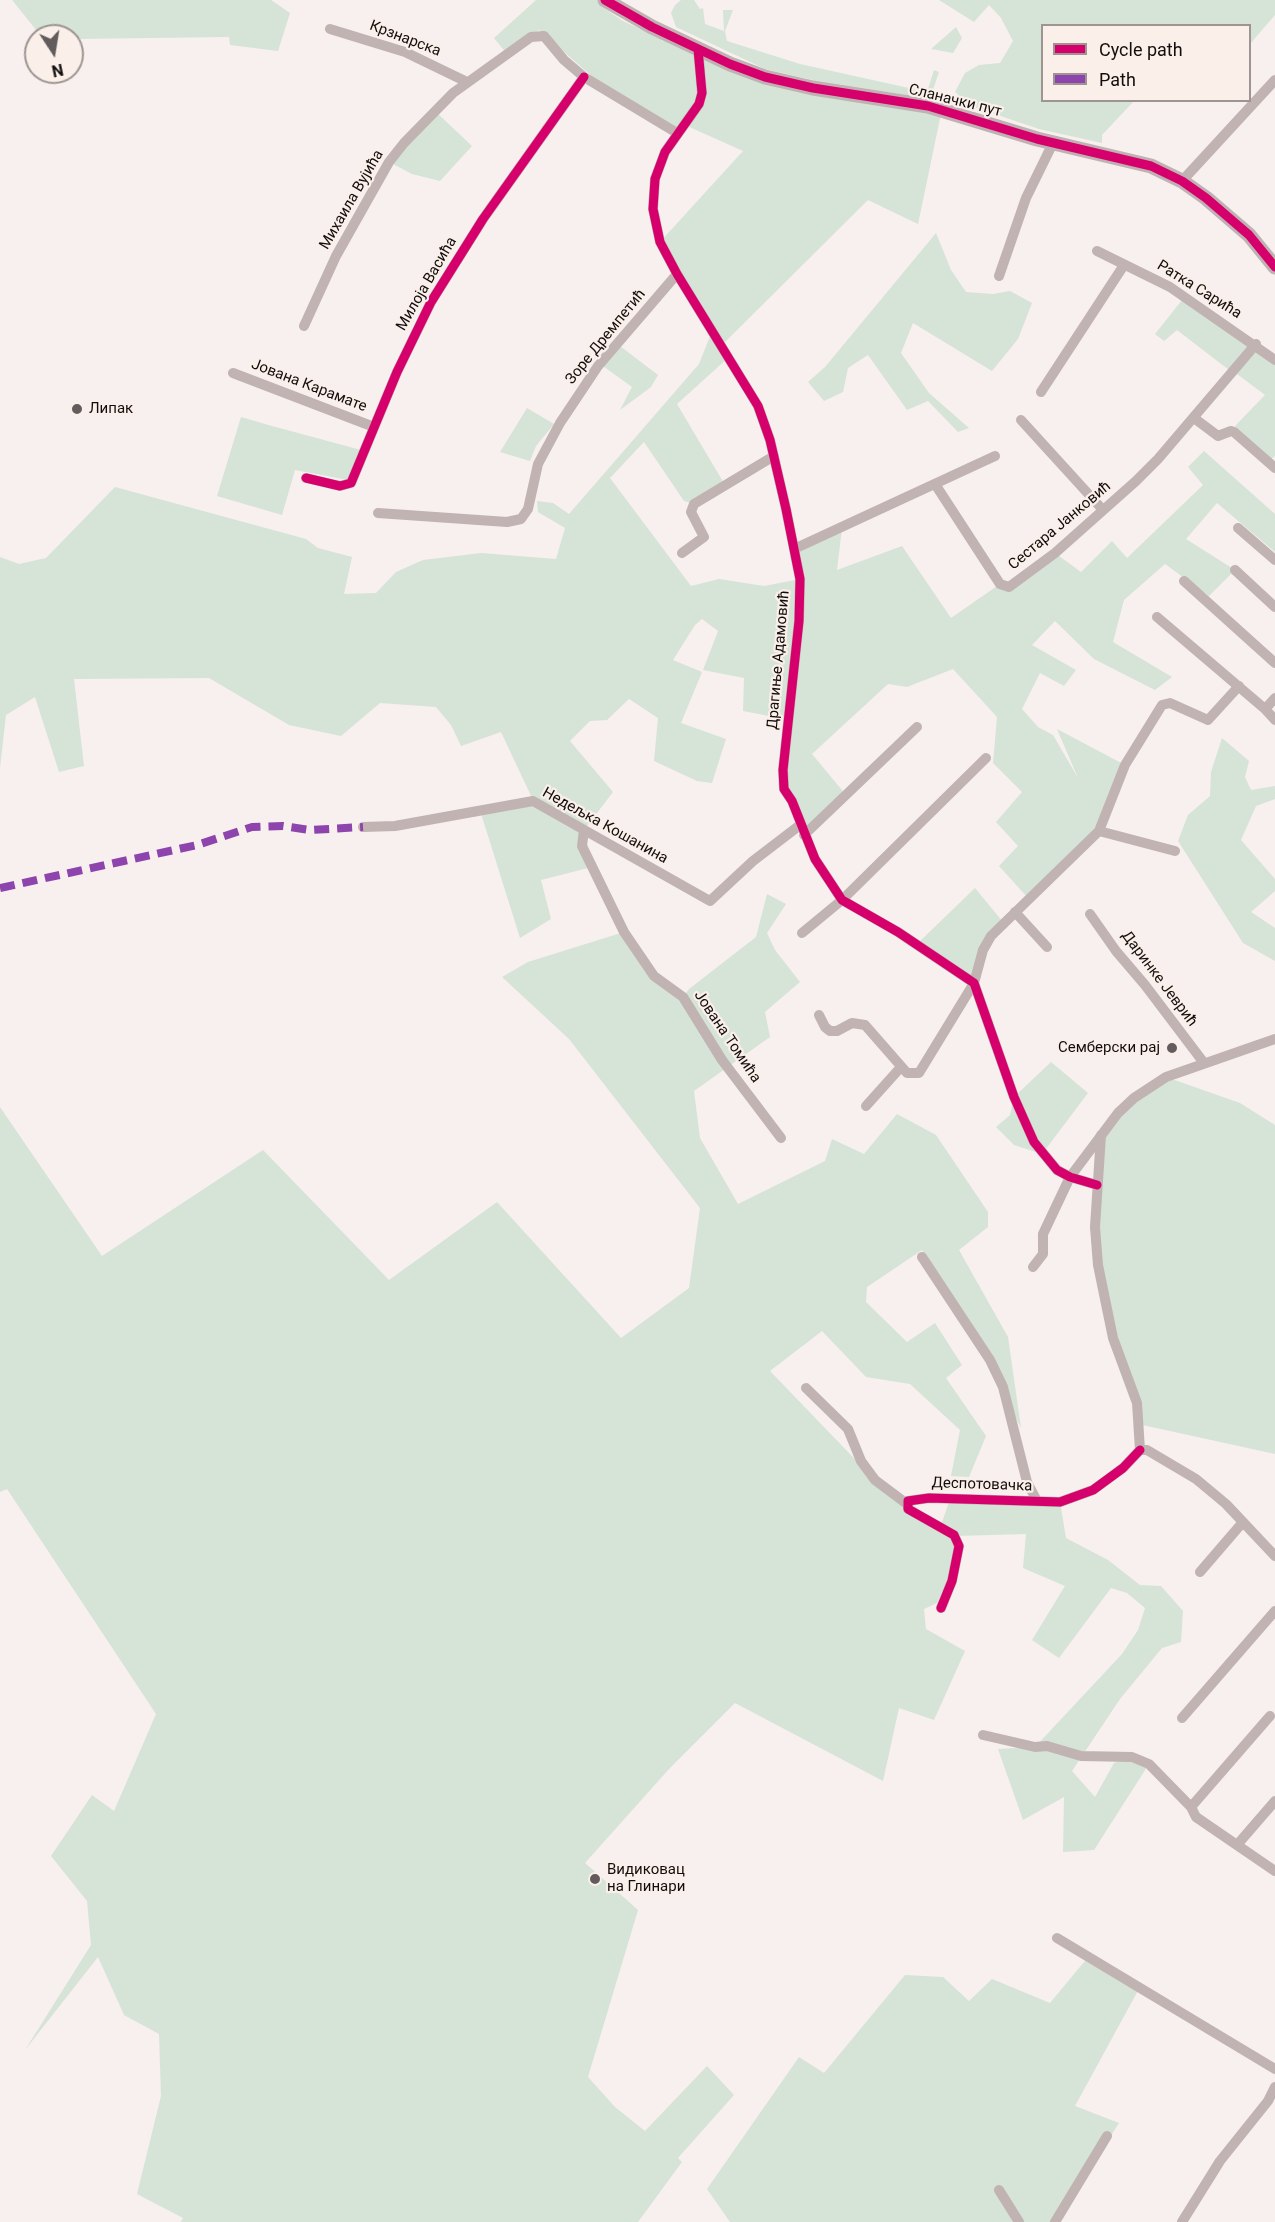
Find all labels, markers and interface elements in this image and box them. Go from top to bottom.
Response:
street label: Крзнарска [367,17,443,61]
north arrow [24,24,84,84]
legend [1041,24,1251,102]
text: Cycle path [1099,39,1183,60]
text: N [50,60,65,81]
text: Path [1099,69,1136,90]
street label: Сланачки пут [907,81,1003,121]
street label: Михаила Вујића [316,147,388,253]
street label: Милоја Васића [393,234,461,334]
street label: Ратка Сарића [1153,257,1245,323]
street label: Зоре Дремпетић [562,286,650,388]
street label: Јована Карамате [249,356,369,416]
place label: Липак [89,400,133,418]
marker: Липак [70,402,84,416]
street label: Сестара Јанковић [1005,478,1115,574]
street label: Драгиње Адамовић [764,590,794,730]
street label: Недељка Кошанина [539,784,671,868]
street label: Даринке Јеврић [1117,928,1201,1030]
street label: Јована Томића [690,987,764,1087]
place label: Семберски рај [1058,1039,1160,1057]
marker: Семберски рај [1165,1041,1179,1055]
street label: Деспотовачка [931,1474,1033,1496]
place label: Видиковац на Глинари [607,1861,685,1896]
marker: Видиковац на Глинари [588,1872,602,1886]

